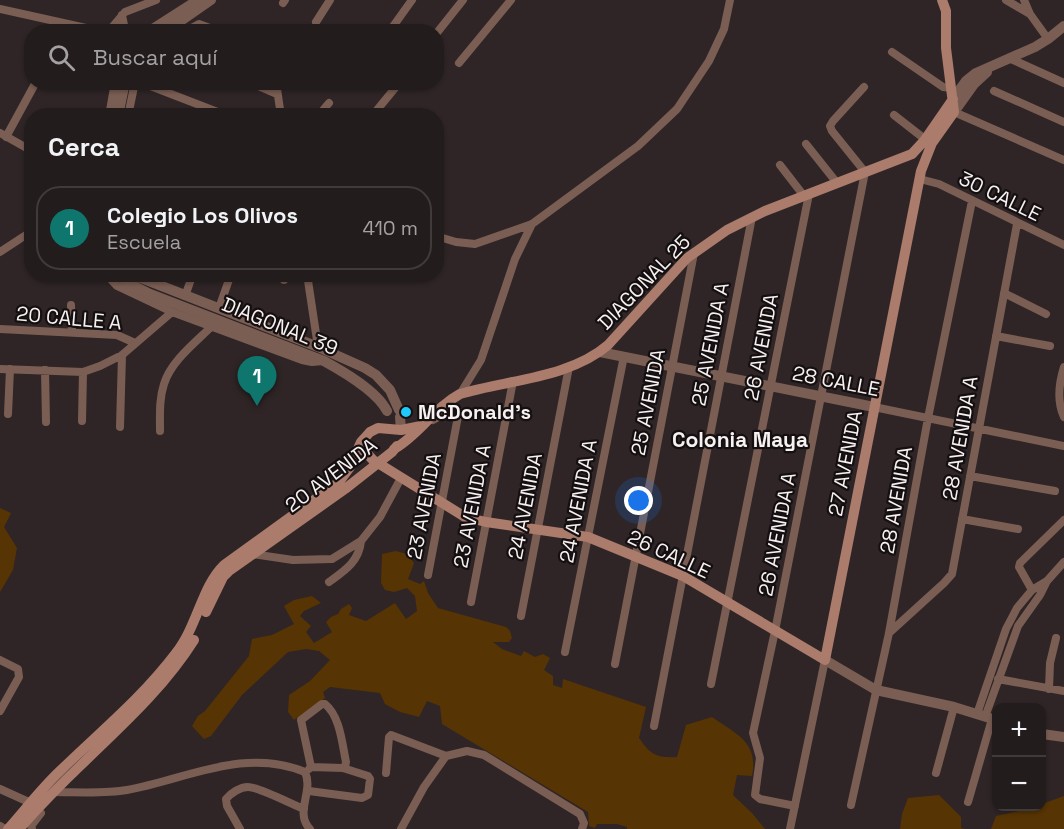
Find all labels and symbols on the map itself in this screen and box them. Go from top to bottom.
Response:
street label: 30 CALLE [955,165,1045,227]
street label: DIAGONAL 25 [592,229,696,335]
street label: 25 AVENIDA A [685,280,735,408]
street label: DIAGONAL 39 [218,291,342,361]
street label: 26 AVENIDA [738,291,784,403]
street label: 20 CALLE A [15,300,123,336]
street label: 25 AVENIDA [625,346,671,457]
pin: 1 [238,356,276,406]
street label: 28 CALLE [790,360,882,402]
street label: 28 AVENIDA A [936,373,984,502]
place label: McDonald's [418,399,531,425]
marker: McDonald's [399,405,413,419]
street label: 27 AVENIDA [822,408,868,518]
district label: Colonia Maya [672,426,808,453]
street label: 20 AVENIDA [280,432,383,518]
street label: 24 AVENIDA A [553,437,603,565]
street label: 23 AVENIDA A [447,442,497,570]
street label: 28 AVENIDA [874,444,918,556]
street label: 23 AVENIDA [401,450,447,561]
street label: 24 AVENIDA [502,450,548,561]
street label: 26 AVENIDA A [752,470,802,598]
your location [624,486,653,515]
street label: 26 CALLE [624,524,714,584]

